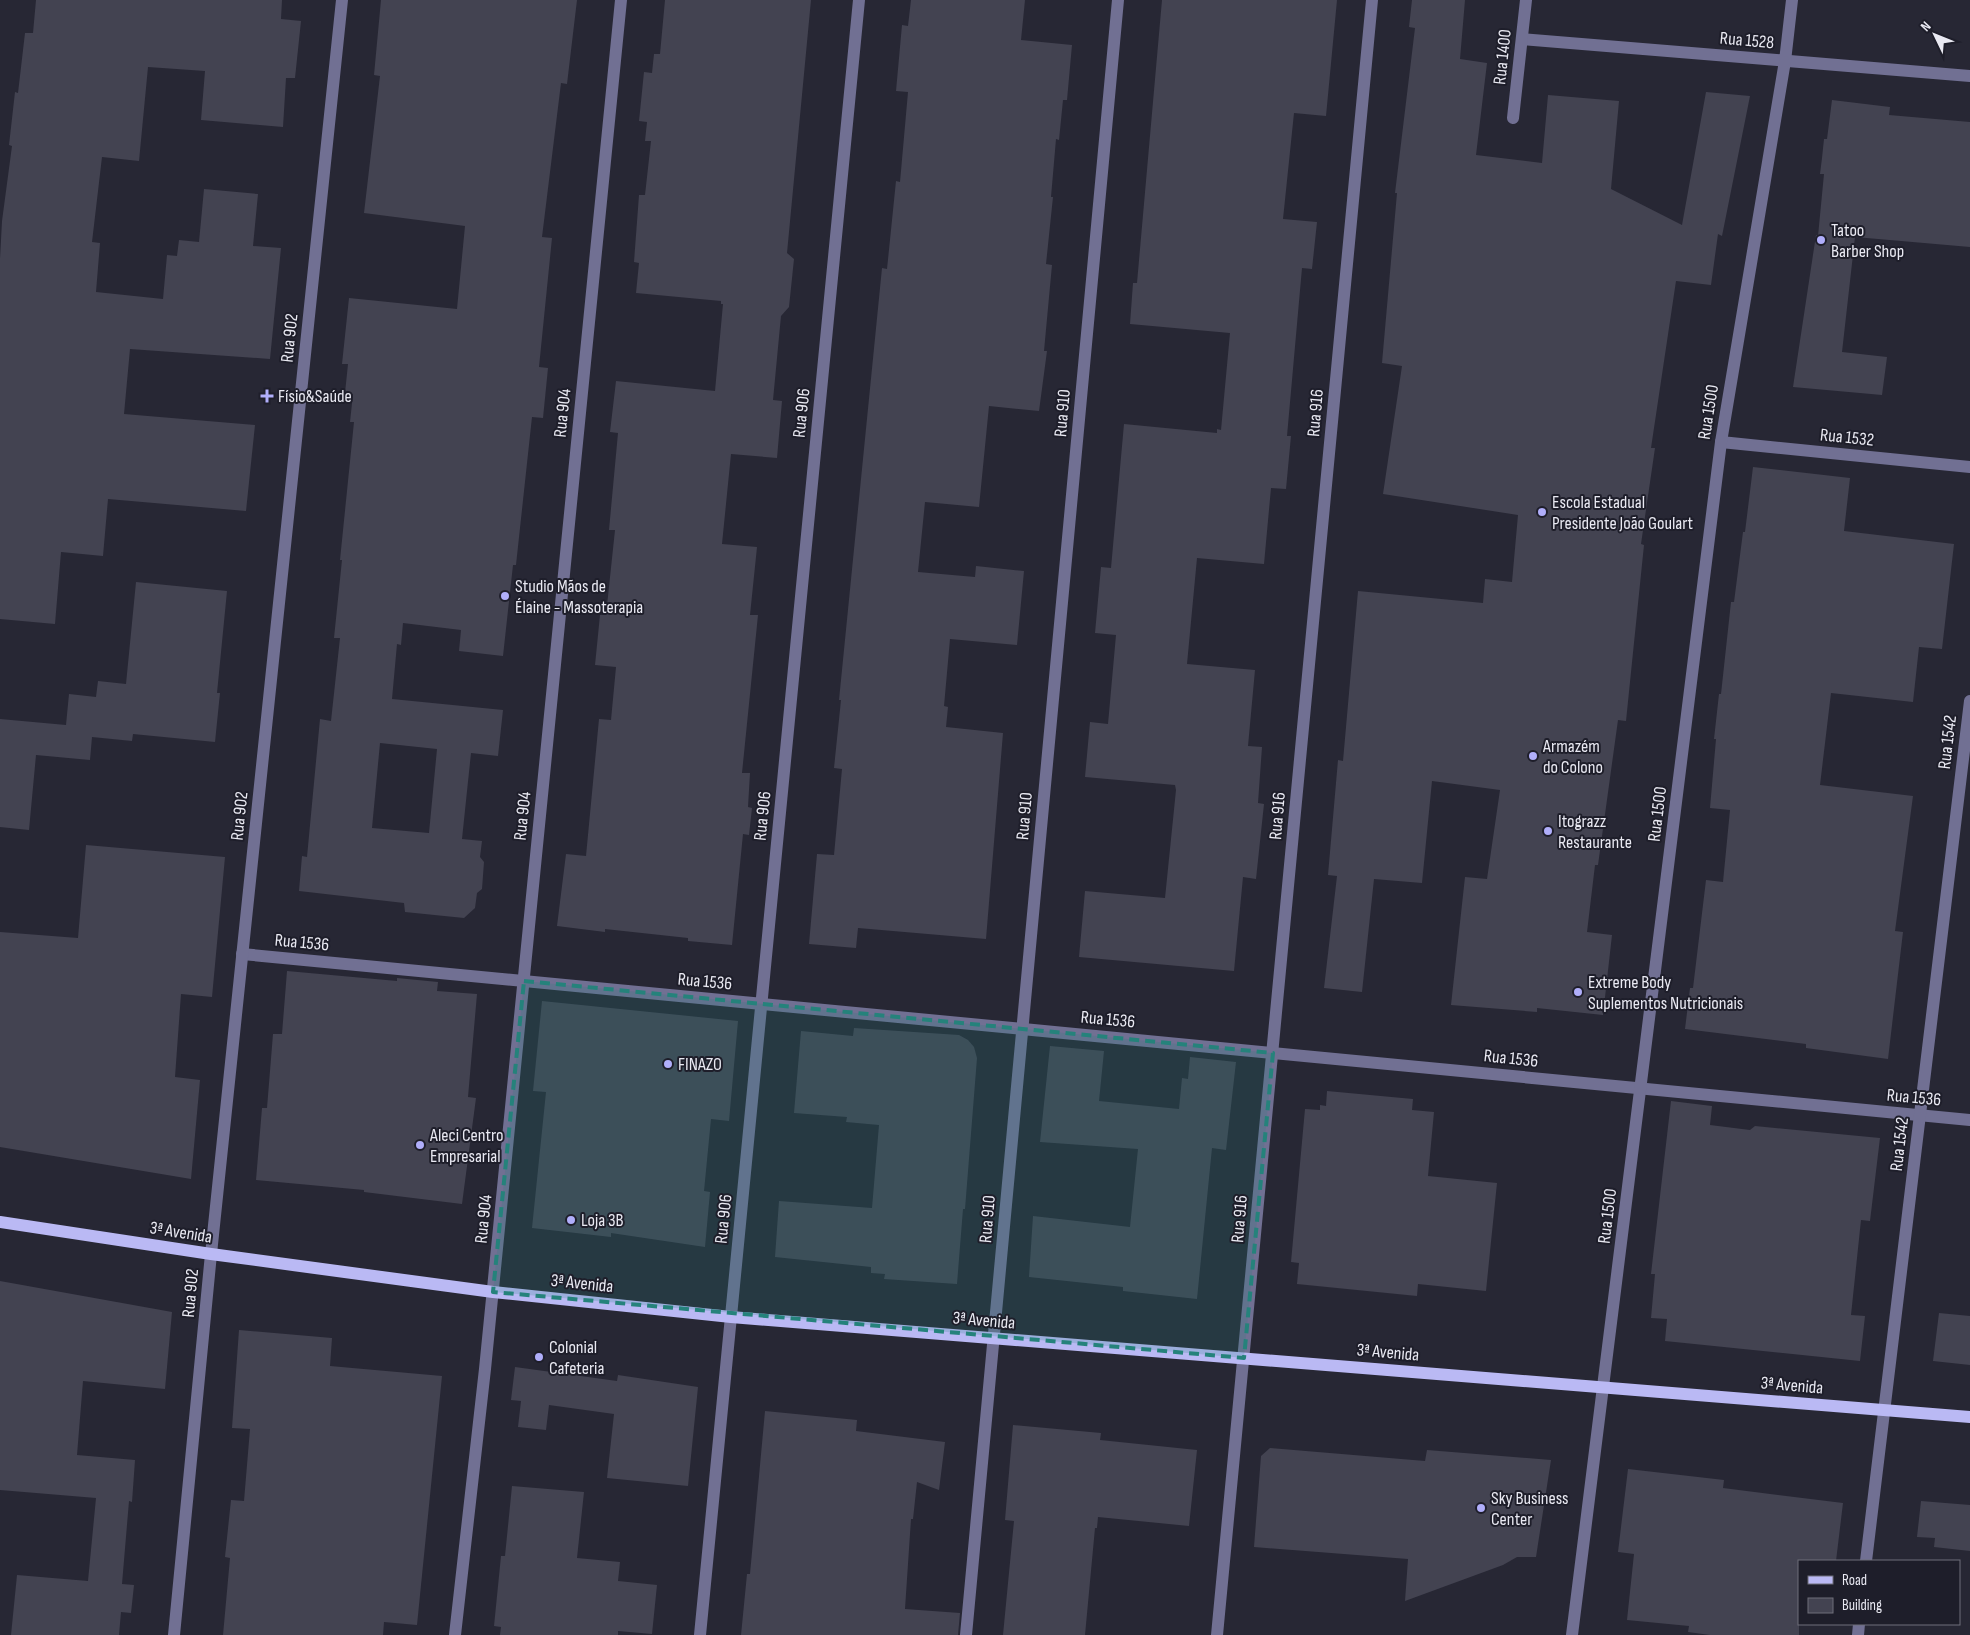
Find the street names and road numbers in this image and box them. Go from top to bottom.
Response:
street label: Rua 1400 [1489,28,1516,86]
street label: Rua 1528 [1719,28,1775,53]
street label: Rua 902 [276,313,303,364]
street label: Rua 1500 [1694,383,1723,441]
street label: Rua 904 [549,387,576,439]
street label: Rua 906 [788,387,815,439]
street label: Rua 910 [1050,388,1075,438]
street label: Rua 916 [1303,388,1328,438]
street label: Rua 1532 [1819,424,1875,451]
street label: Rua 1542 [1934,714,1961,770]
street label: Rua 1500 [1644,785,1671,843]
street label: Rua 904 [509,790,536,842]
street label: Rua 906 [749,790,776,842]
street label: Rua 902 [226,791,253,842]
street label: Rua 910 [1012,791,1037,841]
street label: Rua 916 [1265,791,1290,841]
street label: Rua 1536 [274,930,330,955]
street label: Rua 1536 [677,969,733,994]
street label: Rua 1536 [1080,1007,1136,1032]
street label: Rua 1536 [1483,1045,1539,1072]
street label: Rua 1536 [1886,1085,1942,1110]
street label: Rua 1542 [1886,1116,1913,1172]
street label: Rua 1500 [1594,1187,1621,1245]
street label: Rua 904 [470,1193,497,1245]
street label: Rua 906 [710,1193,737,1245]
street label: Rua 910 [975,1194,1000,1244]
street label: Rua 916 [1227,1194,1252,1244]
street label: 3ª Avenida [148,1217,214,1248]
street label: Rua 902 [178,1268,203,1318]
street label: 3ª Avenida [550,1270,614,1297]
street label: 3ª Avenida [952,1307,1016,1334]
street label: 3ª Avenida [1356,1339,1420,1366]
street label: 3ª Avenida [1760,1372,1824,1399]

